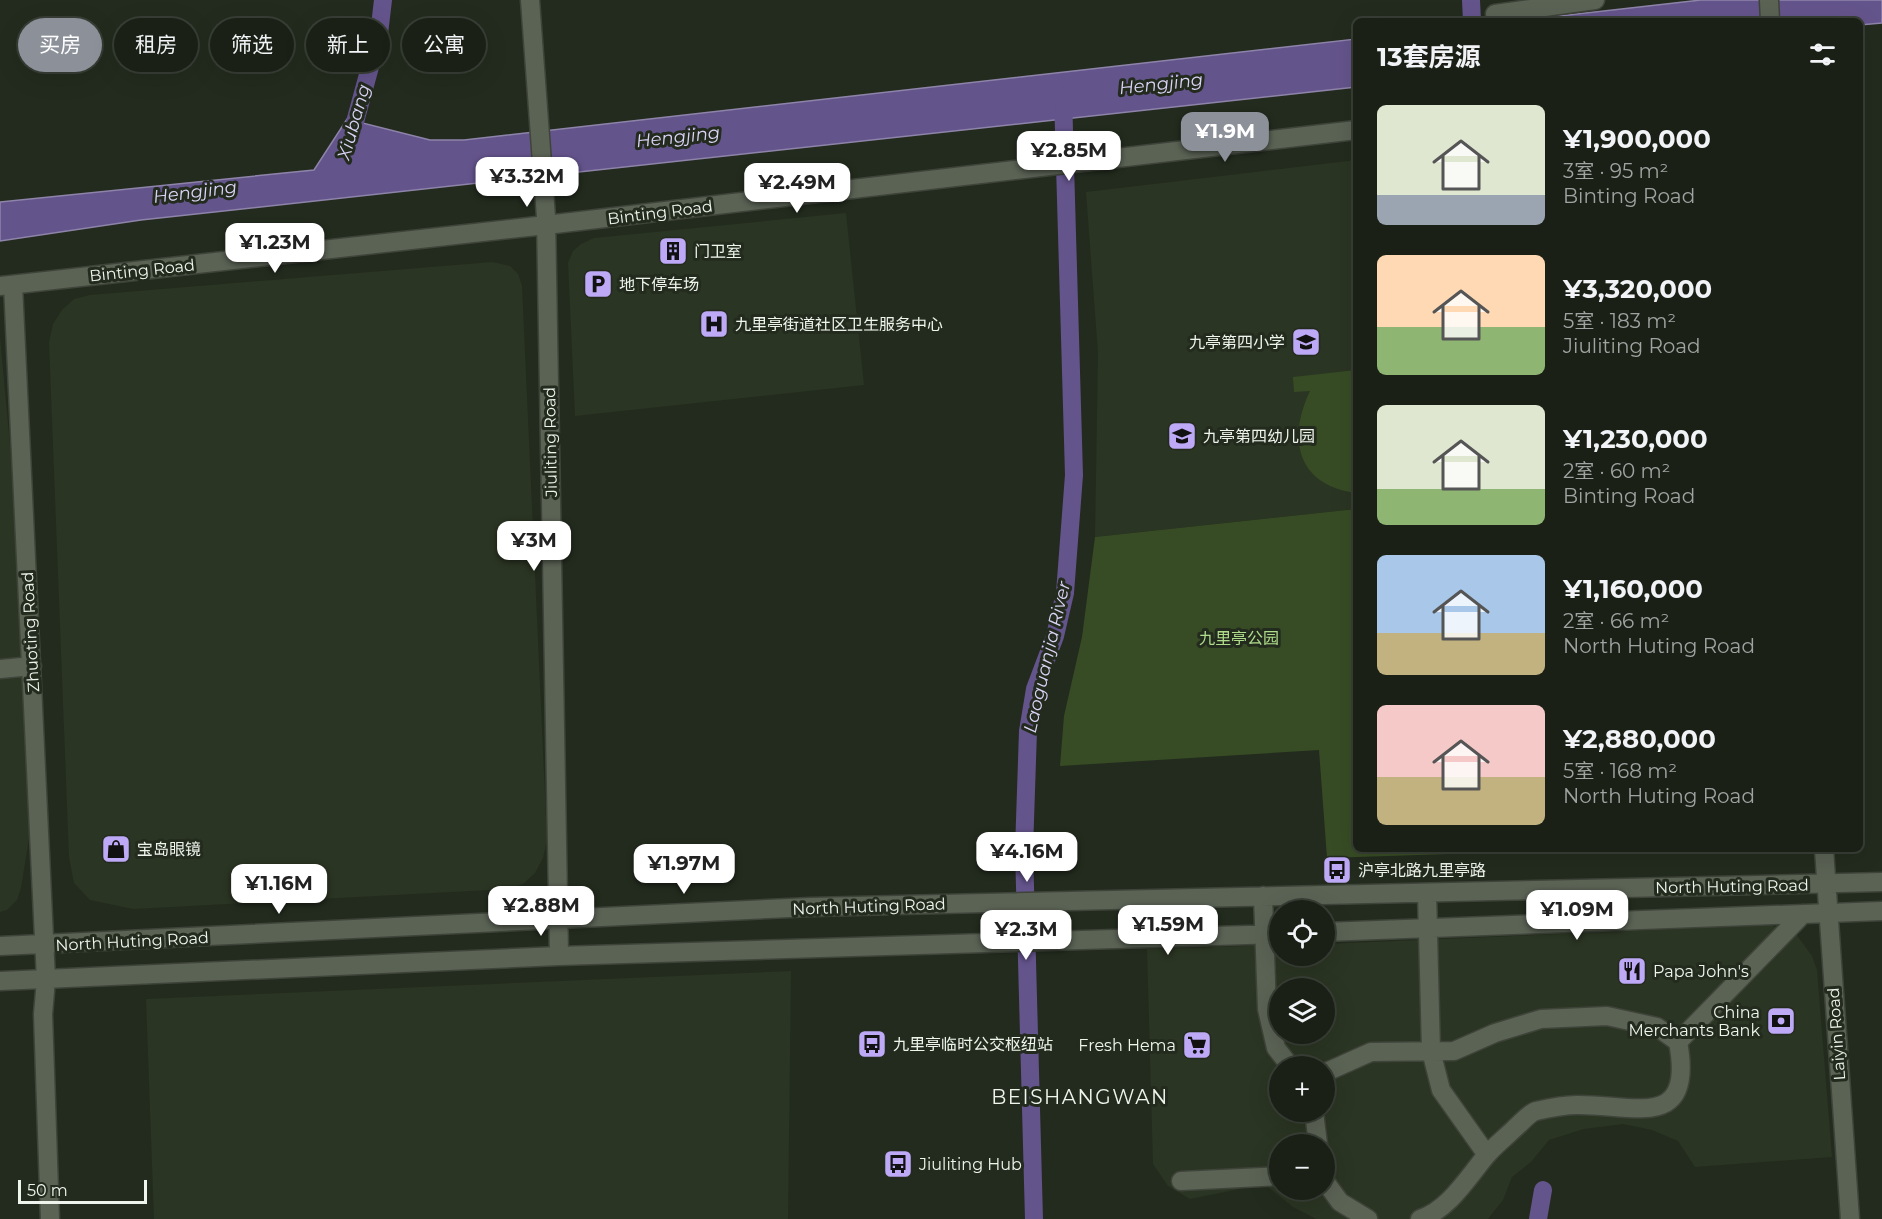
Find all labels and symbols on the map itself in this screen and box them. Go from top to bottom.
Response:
water label: Hengjing [1118,69,1204,99]
water label: Xiubang [332,82,375,163]
pin: ¥1.9M [1183,112,1267,163]
water label: Hengjing [635,122,721,152]
pin: ¥2.85M [1020,131,1118,182]
pin: ¥3.32M [478,157,576,208]
pin: ¥2.49M [748,163,846,214]
water label: Hengjing [152,176,238,208]
street label: Binting Road [606,197,714,228]
pin: ¥1.23M [226,223,324,274]
building icon: 门卫室 [657,235,689,267]
place label: 门卫室 [694,242,742,261]
street label: Binting Road [88,256,196,285]
parking icon: 地下停车场 [582,268,614,300]
place label: 地下停车场 [619,275,699,294]
hospital icon: 九里亭街道社区卫生服务中心 [698,308,730,340]
place label: 九里亭街道社区卫生服务中心 [735,315,943,334]
school or university icon: 九亭第四小学 [1290,326,1322,358]
place label: 九亭第四小学 [1189,333,1285,352]
street label: Jiuliting Road [540,387,561,498]
school or university icon: 九亭第四幼儿园 [1166,420,1198,452]
place label: 九亭第四幼儿园 [1203,427,1315,446]
pin: ¥3M [505,521,563,572]
street label: Zhuoting Road [18,571,43,693]
water label: Laoguanjia River [1019,578,1075,735]
park label: 九里亭公园 [1199,629,1279,648]
pin: ¥4.16M [978,832,1076,883]
shop icon: 宝岛眼镜 [100,833,132,865]
place label: 宝岛眼镜 [137,840,201,859]
pin: ¥1.97M [635,844,733,895]
bus stop icon: 沪亭北路九里亭路 [1321,854,1353,886]
place label: 沪亭北路九里亭路 [1358,861,1486,880]
pin: ¥1.16M [230,864,328,915]
street label: North Huting Road [1655,876,1809,897]
pin: ¥2.88M [492,886,590,937]
pin: ¥1.09M [1528,890,1626,941]
street label: North Huting Road [792,894,946,919]
pin: ¥1.59M [1119,905,1217,956]
pin: ¥2.3M [984,910,1068,961]
street label: North Huting Road [55,928,209,955]
restaurant icon: Papa John's [1616,955,1648,987]
place label: Papa John's [1653,962,1749,981]
street label: Laiyin Road [1824,987,1849,1081]
place label: China Merchants Bank [1629,1003,1760,1040]
bank icon: China Merchants Bank [1765,1005,1797,1037]
bus stop icon: 九里亭临时公交枢纽站 [856,1028,888,1060]
supermarket icon: Fresh Hema [1181,1029,1213,1061]
place label: 九里亭临时公交枢纽站 [893,1035,1053,1054]
place label: Fresh Hema [1078,1036,1176,1055]
district label: BEISHANGWAN [991,1085,1169,1109]
bus stop icon: Jiuliting Hub [882,1148,914,1180]
place label: Jiuliting Hub [918,1155,1022,1174]
scale bar [18,1177,147,1204]

